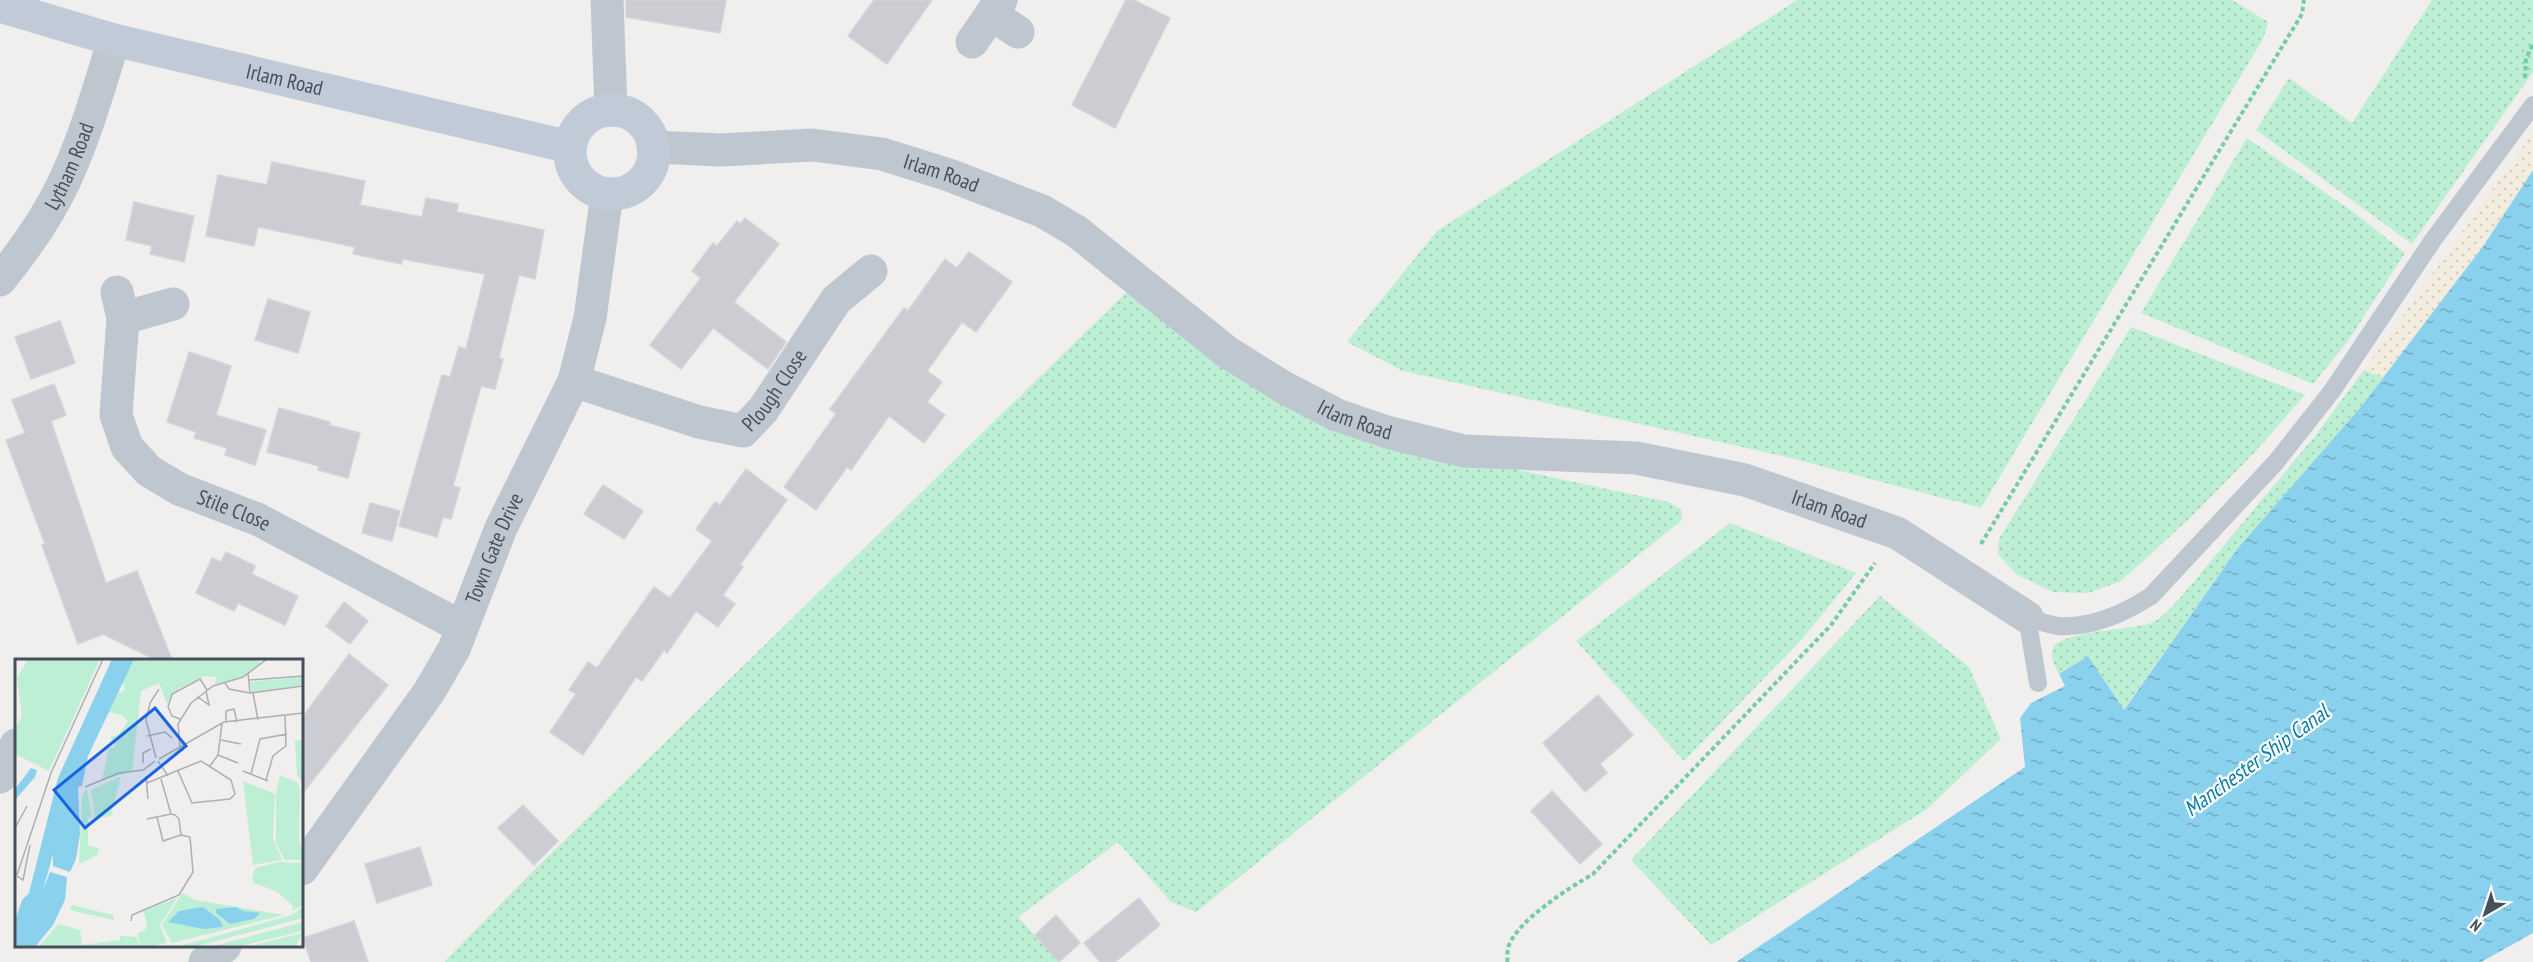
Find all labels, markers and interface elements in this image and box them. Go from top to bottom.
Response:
street label: Irlam Road [243,57,326,102]
street label: Lytham Road [38,119,100,215]
street label: Irlam Road [900,148,983,198]
street label: Plough Close [736,344,812,437]
street label: Irlam Road [1313,393,1395,446]
street label: Stile Close [193,483,275,537]
street label: Irlam Road [1788,483,1870,534]
street label: Town Gate Drive [459,488,529,608]
inset map [15,659,303,947]
water label: Manchester Ship Canal [2178,697,2335,822]
north arrow [2455,884,2515,944]
text: N [2466,915,2485,936]

